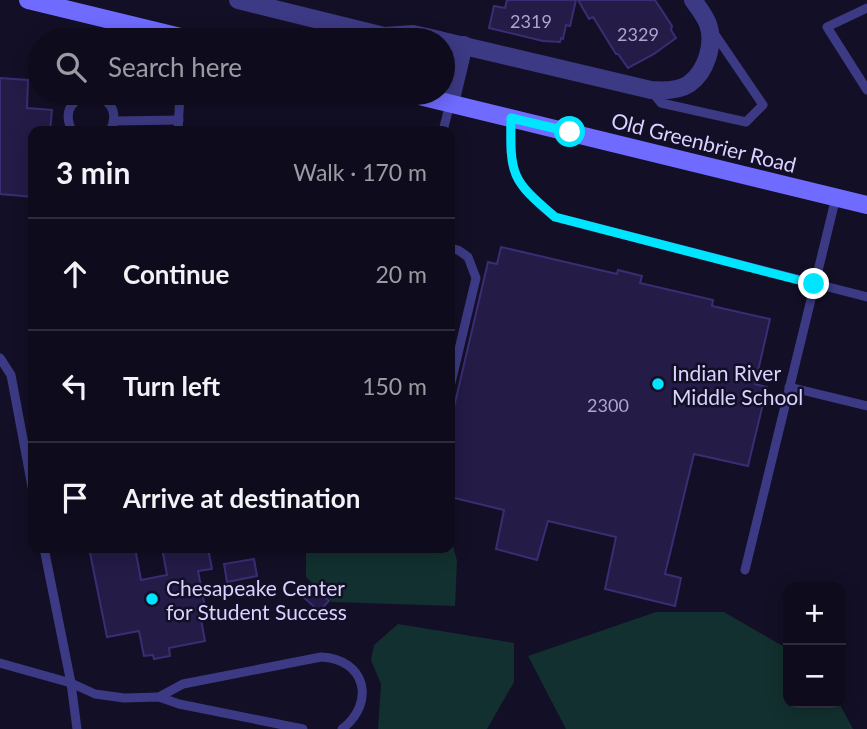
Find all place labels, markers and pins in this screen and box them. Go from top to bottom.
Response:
place label: Indian River Middle School [672,360,803,409]
marker: Indian River Middle School [650,376,666,392]
place label: Chesapeake Center for Student Success [166,575,347,624]
marker: Chesapeake Center for Student Success [144,591,160,607]

